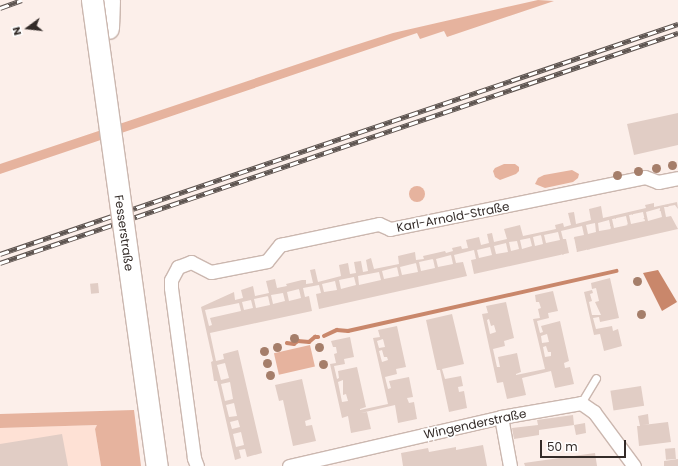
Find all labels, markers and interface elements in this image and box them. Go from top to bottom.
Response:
north arrow [8,8,48,48]
text: N [8,25,25,37]
street label: Fesserstraße [112,194,136,272]
street label: Karl-Arnold-Straße [395,199,511,235]
street label: Wingenderstraße [422,406,528,442]
scale bar [542,432,628,458]
text: 50 m [547,438,578,455]

